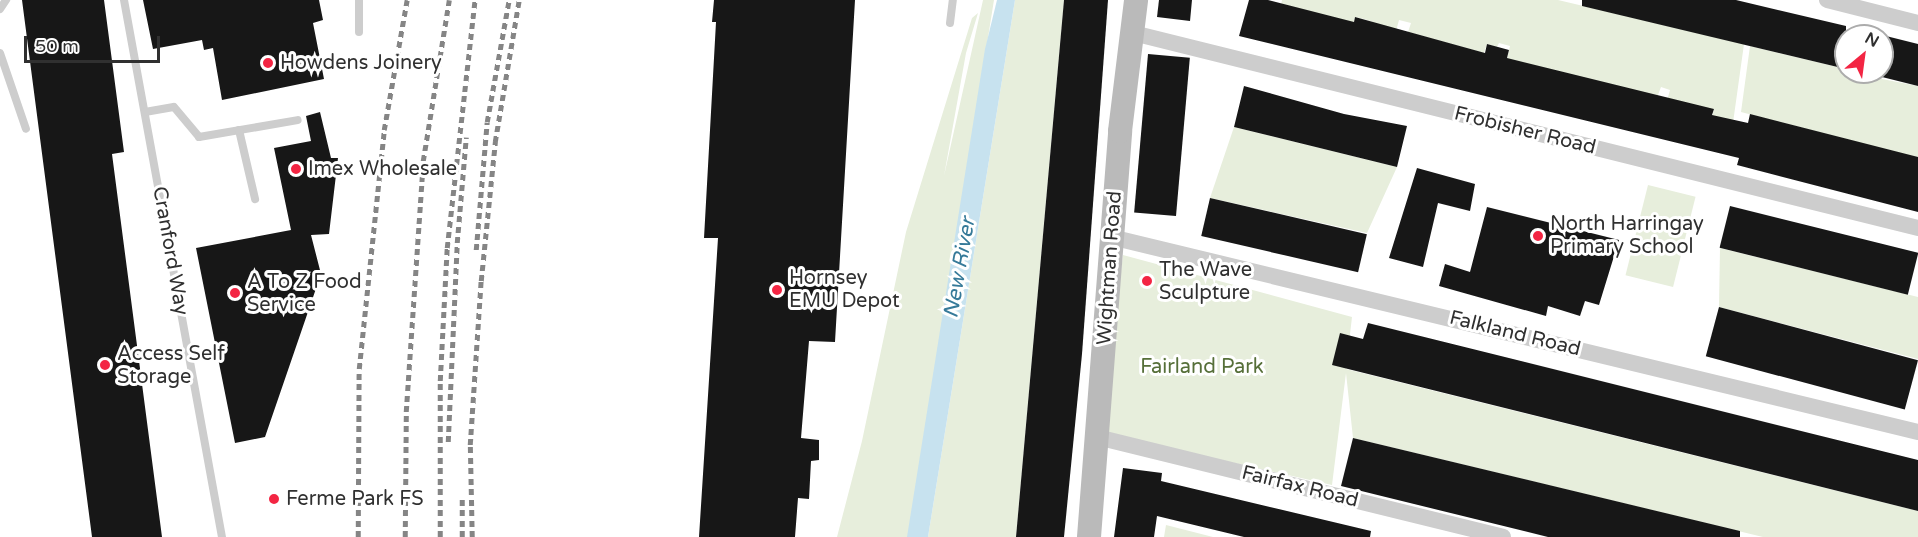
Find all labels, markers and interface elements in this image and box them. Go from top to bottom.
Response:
scale bar [27,24,164,62]
north arrow [1834,24,1894,84]
text: N [1861,28,1882,52]
text: 50 m [35,35,79,57]
place label: Howdens Joinery [280,51,442,75]
marker: Howdens Joinery [261,56,275,70]
street label: Frobisher Road [1452,102,1598,160]
place label: Imex Wholesale [308,157,457,181]
marker: Imex Wholesale [289,162,303,176]
street label: Cranford Way [147,185,193,317]
street label: Wightman Road [1093,190,1127,346]
place label: North Harringay Primary School [1550,213,1704,260]
water label: New River [939,216,981,320]
marker: North Harringay Primary School [1531,229,1545,243]
place label: The Wave Sculpture [1159,258,1252,305]
place label: Hornsey EMU Depot [789,266,900,313]
place label: A To Z Food Service [247,270,362,317]
marker: The Wave Sculpture [1140,274,1154,288]
marker: Hornsey EMU Depot [770,283,784,297]
marker: A To Z Food Service [228,286,242,300]
street label: Falkland Road [1447,306,1583,362]
place label: Access Self Storage [117,342,225,389]
park label: Fairland Park [1140,355,1264,379]
marker: Access Self Storage [98,358,112,372]
street label: Fairfax Road [1239,461,1361,513]
place label: Ferme Park FS [286,487,424,511]
marker: Ferme Park FS [267,492,281,506]

